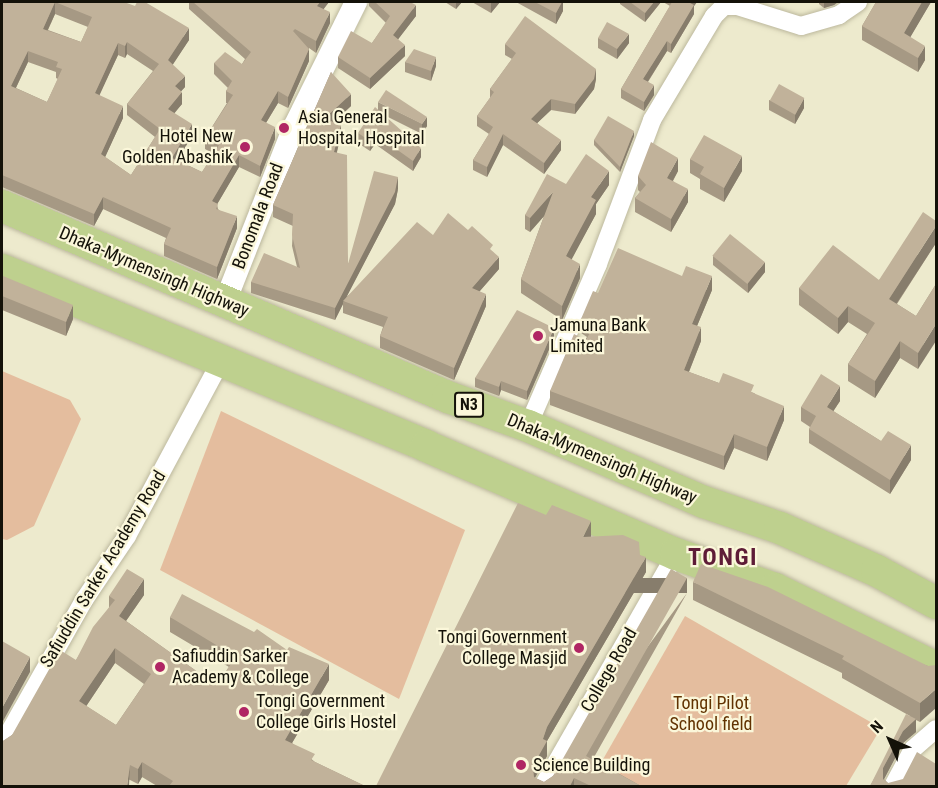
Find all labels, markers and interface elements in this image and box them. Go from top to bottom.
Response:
place label: Asia General Hospital, Hospital [298,107,425,150]
marker: Asia General Hospital, Hospital [275,119,293,137]
place label: Hotel New Golden Abashik [122,126,233,168]
marker: Hotel New Golden Abashik [238,140,252,154]
street label: Bonomala Road [228,160,288,272]
street label: Dhaka-Mymensingh Highway [56,222,252,322]
place label: Jamuna Bank Limited [550,315,646,358]
marker: Jamuna Bank Limited [531,329,545,343]
road number: N3 [454,392,484,418]
street label: Dhaka-Mymensingh Highway [504,409,700,509]
street label: Safiuddin Sarker Academy Road [36,467,170,671]
district label: TONGI [688,544,758,572]
street label: College Road [576,624,642,716]
place label: Tongi Government College Masjid [438,627,567,670]
marker: Tongi Government College Masjid [572,641,586,655]
place label: Safiuddin Sarker Academy & College [172,646,309,688]
marker: Safiuddin Sarker Academy & College [153,660,167,674]
place label: Tongi Government College Girls Hostel [256,691,396,734]
park label: Tongi Pilot School field [670,693,752,736]
marker: Tongi Government College Girls Hostel [237,705,251,719]
north arrow [860,710,920,770]
text: N [867,717,887,737]
place label: Science Building [533,754,650,776]
marker: Science Building [514,758,528,772]

